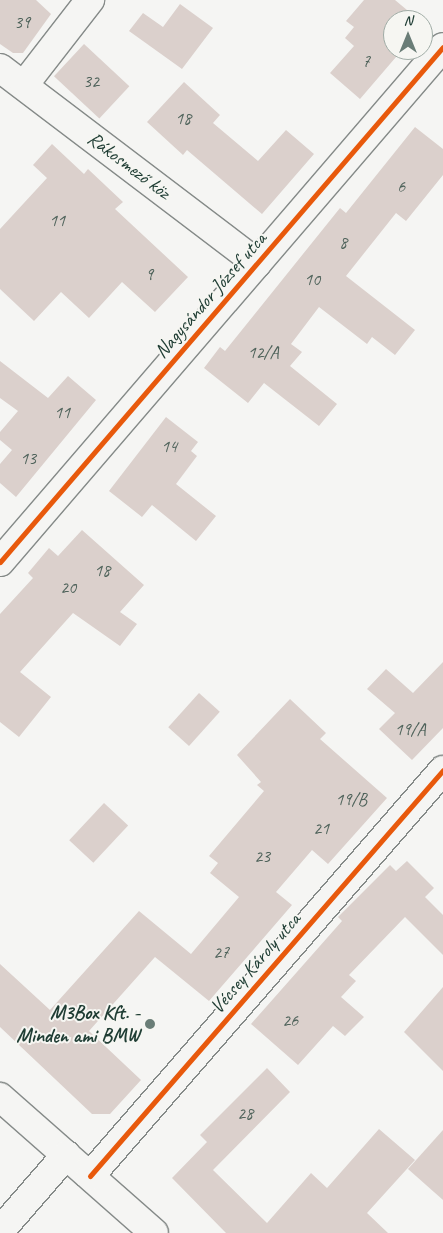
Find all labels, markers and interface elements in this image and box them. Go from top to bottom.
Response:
north arrow [383,10,433,60]
house number: 39 [14,11,30,33]
text: N [404,12,412,29]
house number: 7 [362,50,370,72]
house number: 32 [83,70,99,92]
house number: 18 [175,107,191,129]
street label: Rákosmező köz [83,126,175,204]
house number: 6 [397,175,405,197]
house number: 11 [49,209,65,231]
street label: Nagysándor József utca [149,227,271,363]
house number: 8 [339,231,347,253]
house number: 9 [145,263,153,285]
house number: 10 [304,268,320,290]
house number: 12/A [247,341,279,363]
house number: 11 [54,401,70,423]
house number: 14 [161,435,177,457]
house number: 13 [20,447,36,469]
house number: 18 [94,559,110,581]
house number: 20 [60,576,76,598]
house number: 19/A [394,718,426,740]
house number: 19/B [335,788,367,810]
house number: 21 [313,817,329,839]
house number: 23 [254,845,270,867]
street label: Vécsey Károly utca [205,908,305,1018]
house number: 27 [213,941,229,963]
place label: M3Box Kft. - Minden ami BMW [16,1000,140,1047]
house number: 26 [282,1009,298,1031]
marker: M3Box Kft. - Minden ami BMW [144,1018,156,1030]
house number: 28 [237,1102,253,1124]

